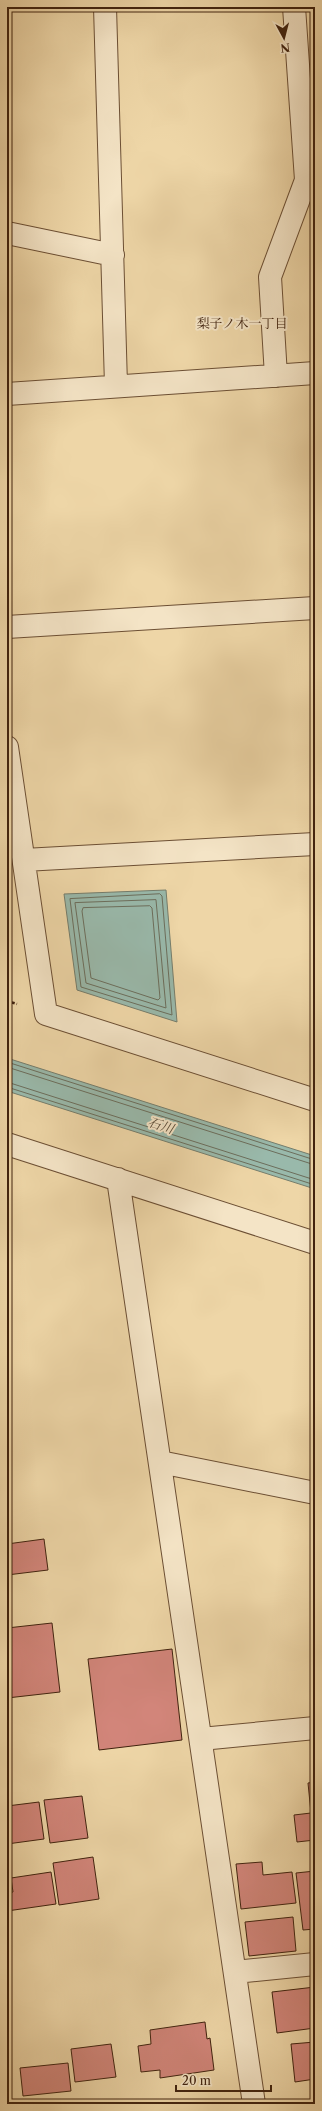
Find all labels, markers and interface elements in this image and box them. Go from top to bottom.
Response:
north arrow [264,18,304,58]
text: N [279,40,291,56]
district label: 梨子ノ木一丁目 [196,315,288,331]
water label: 石川 [146,1113,178,1137]
scale bar [176,2067,271,2093]
text: 20 m [182,2073,211,2088]

